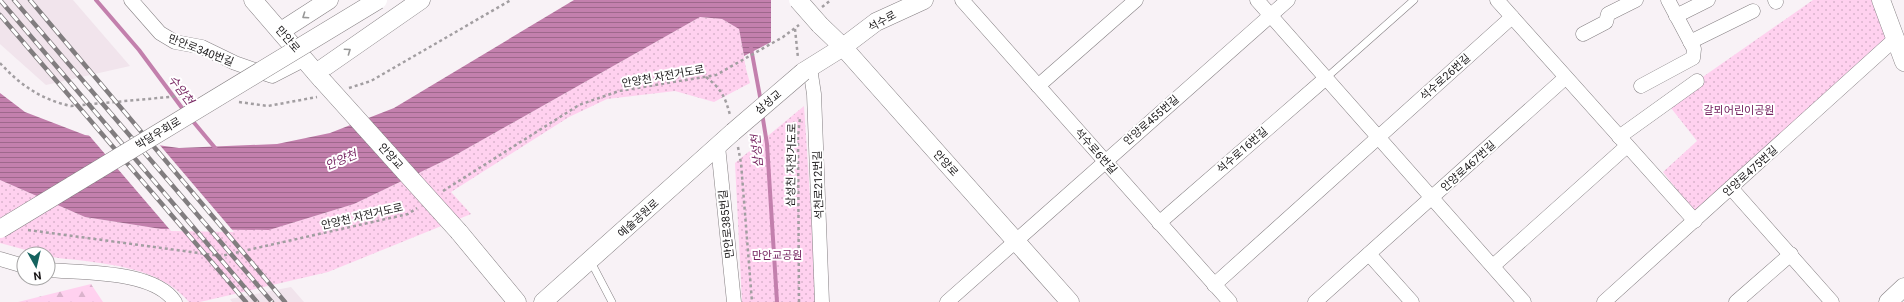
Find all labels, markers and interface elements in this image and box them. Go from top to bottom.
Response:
street label: 석수로 [866,8,899,34]
one-way arrow [302,11,309,19]
street label: 만안로 [273,24,302,55]
street label: 만안로340번길 [166,32,235,69]
one-way arrow [343,49,350,56]
street label: 석수로26번길 [1418,51,1473,103]
street label: 안양천 자전거도로 [621,63,705,90]
water label: 수암천 [165,73,198,109]
street label: 삼성교 [753,88,784,117]
street label: 안양로455번길 [1121,93,1182,148]
park label: 갈뫼어린이공원 [1704,104,1774,117]
street label: 박달우회로 [133,115,183,152]
street label: 삼성천 자전거도로 [784,123,799,207]
street label: 석수로16번길 [1214,125,1270,176]
street label: 석수로6번길 [1072,126,1119,177]
water label: 삼성천 [748,132,765,168]
street label: 안양로467번길 [1438,138,1498,194]
street label: 안양교 [376,141,406,172]
street label: 안양로475번길 [1720,143,1780,199]
water label: 안양천 [323,147,361,173]
street label: 안양로 [931,148,961,179]
street label: 석천로212번길 [811,150,826,220]
street label: 만안로385번길 [716,189,737,259]
street label: 예술공원로 [615,197,661,240]
street label: 안양천 자전거도로 [320,201,404,232]
north arrow [16,246,56,286]
park label: 만안교공원 [752,249,802,262]
text: N [32,268,42,282]

